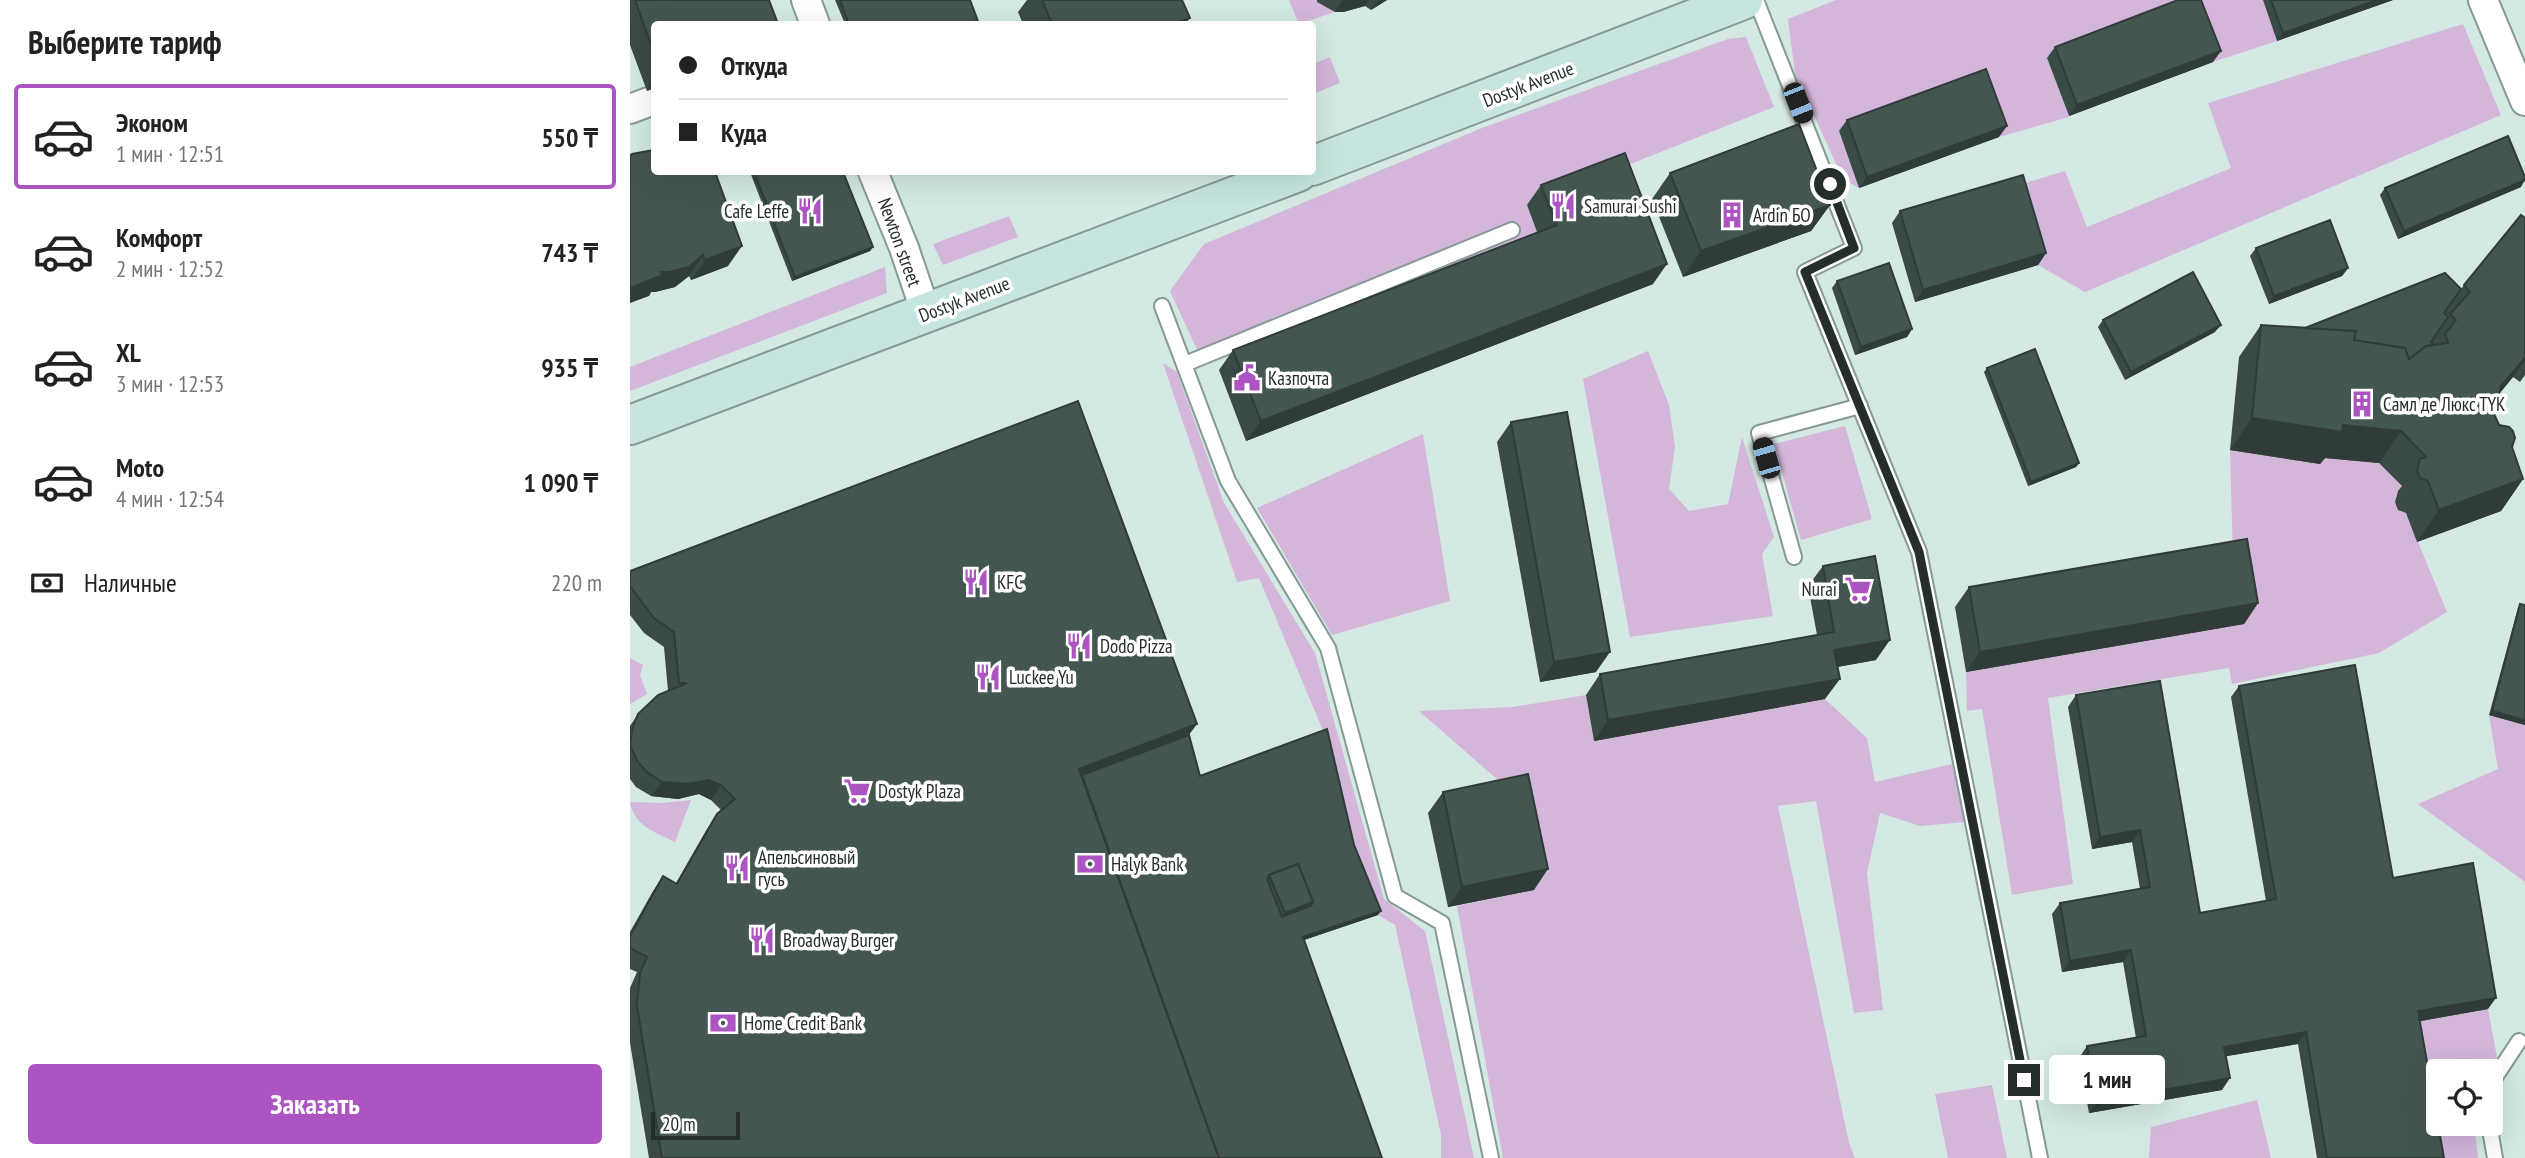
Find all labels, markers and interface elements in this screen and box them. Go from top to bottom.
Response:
text: Выберите тариф [28,21,222,63]
text: Откуда [721,49,788,82]
street label: Dostyk Avenue [1479,56,1577,112]
car [1781,80,1816,126]
icon: car [32,105,95,168]
text: Эконом [116,106,188,139]
text: Куда [721,116,767,149]
text: 550 ₸ [541,121,598,154]
text: 1 мин · 12:51 [116,139,224,168]
route start [1814,168,1846,200]
restaurant icon: Samurai Sushi [1548,191,1578,221]
street label: Newton street [873,194,927,290]
place label: Samurai Sushi [1584,194,1677,218]
restaurant icon: Cafe Leffe [795,196,825,226]
place label: Cafe Leffe [724,199,789,223]
building icon: Ardin БО [1717,200,1747,230]
place label: Ardin БО [1753,203,1811,227]
icon: car [32,220,95,283]
text: Комфорт [116,221,202,254]
text: 743 ₸ [541,236,598,269]
text: 2 мин · 12:52 [116,254,224,283]
street label: Dostyk Avenue [915,271,1013,327]
icon: car [32,335,95,398]
text: XL [116,336,141,369]
text: 935 ₸ [541,351,598,384]
public building icon: Казпочта [1232,363,1262,393]
place label: Казпочта [1268,366,1329,390]
text: 3 мин · 12:53 [116,369,224,398]
building icon: Самл де Люкс ТҮК [2347,389,2377,419]
place label: Самл де Люкс ТҮК [2383,392,2505,416]
car [1751,435,1782,481]
icon: car [32,450,95,513]
text: Moto [116,451,164,484]
text: 1 090 ₸ [523,466,598,499]
text: 4 мин · 12:54 [116,484,224,513]
icon: cash [28,564,66,602]
text: Наличные [84,566,177,599]
restaurant icon: KFC [961,567,991,597]
text: 220 m [551,568,602,597]
place label: KFC [997,570,1023,594]
supermarket icon: Nurai [1843,574,1873,604]
place label: Nurai [1802,577,1837,601]
restaurant icon: Dodo Pizza [1064,631,1094,661]
place label: Dodo Pizza [1100,634,1173,658]
restaurant icon: Luckee Yu [973,662,1003,692]
place label: Luckee Yu [1009,665,1074,689]
supermarket icon: Dostyk Plaza [842,776,872,806]
place label: Dostyk Plaza [878,779,961,803]
place label: Апельсиновый гусь [758,845,855,891]
bank icon: Halyk Bank [1075,849,1105,879]
place label: Halyk Bank [1111,852,1184,876]
restaurant icon: Апельсиновый гусь [722,853,752,883]
restaurant icon: Broadway Burger [747,925,777,955]
place label: Broadway Burger [783,928,895,952]
bank icon: Home Credit Bank [708,1008,738,1038]
place label: Home Credit Bank [744,1011,863,1035]
callout: 1 мин [2048,1056,2164,1104]
map controls [2426,1059,2503,1136]
button: locate [2426,1059,2503,1136]
button: Заказать [28,1064,602,1144]
route end [2008,1064,2040,1096]
text: 1 мин [2082,1065,2132,1094]
scale bar [651,1109,740,1141]
text: 20 m [662,1112,696,1136]

